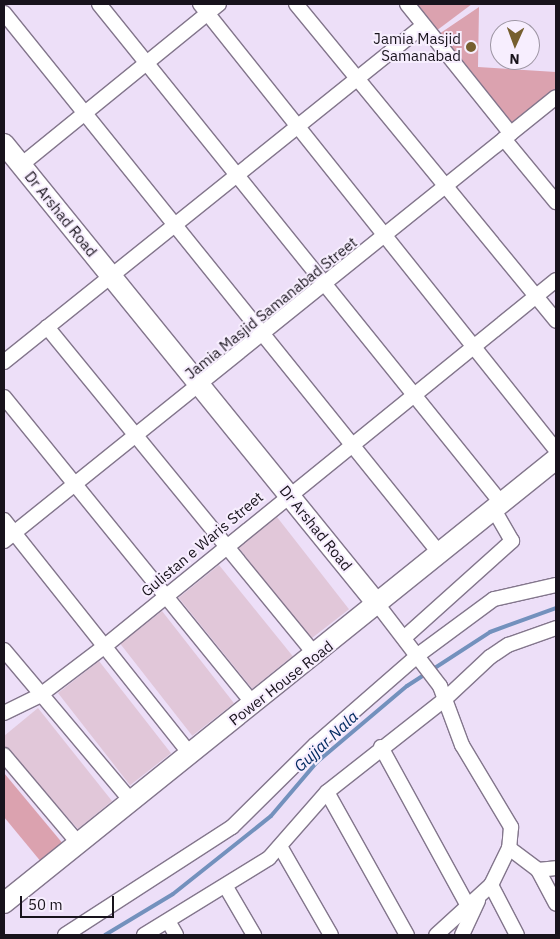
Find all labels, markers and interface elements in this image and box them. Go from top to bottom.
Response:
north arrow [490,20,540,70]
place label: Jamia Masjid Samanabad [373,29,461,64]
marker: Jamia Masjid Samanabad [465,41,477,53]
text: N [509,50,520,68]
street label: Dr Arshad Road [21,168,101,260]
street label: Jamia Masjid Samanabad Street [182,233,360,383]
street label: Dr Arshad Road [276,482,356,574]
street label: Gulistan e Waris Street [137,488,267,600]
street label: Power House Road [225,637,337,729]
water label: Gujjar Nala [290,707,362,775]
scale bar [22,886,116,918]
text: 50 m [28,895,63,914]

